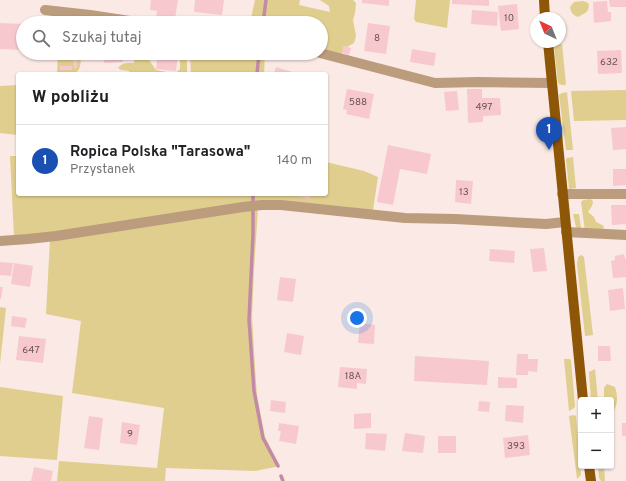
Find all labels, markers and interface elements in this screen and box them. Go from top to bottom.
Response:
house number: 10 [504,12,514,25]
north arrow [530,12,566,48]
search box [16,16,328,60]
icon: search [30,27,52,49]
text: Szukaj tutaj [62,29,142,48]
house number: 8 [374,32,380,45]
house number: 632 [600,56,618,69]
text: W pobliżu [32,87,109,109]
house number: 588 [349,96,367,109]
house number: 497 [476,101,492,114]
pin: 1 [536,117,562,150]
text: Ropica Polska "Tarasowa" [70,143,250,162]
text: 1 [42,153,48,169]
text: 140 m [277,153,312,169]
text: Przystanek [70,162,135,178]
house number: 13 [459,186,469,199]
your location [347,308,367,328]
house number: 647 [22,344,40,357]
house number: 18A [345,370,361,383]
map controls [578,397,614,469]
button: + [578,397,614,433]
house number: 9 [127,428,133,441]
button: − [578,433,614,469]
house number: 393 [507,440,525,453]

